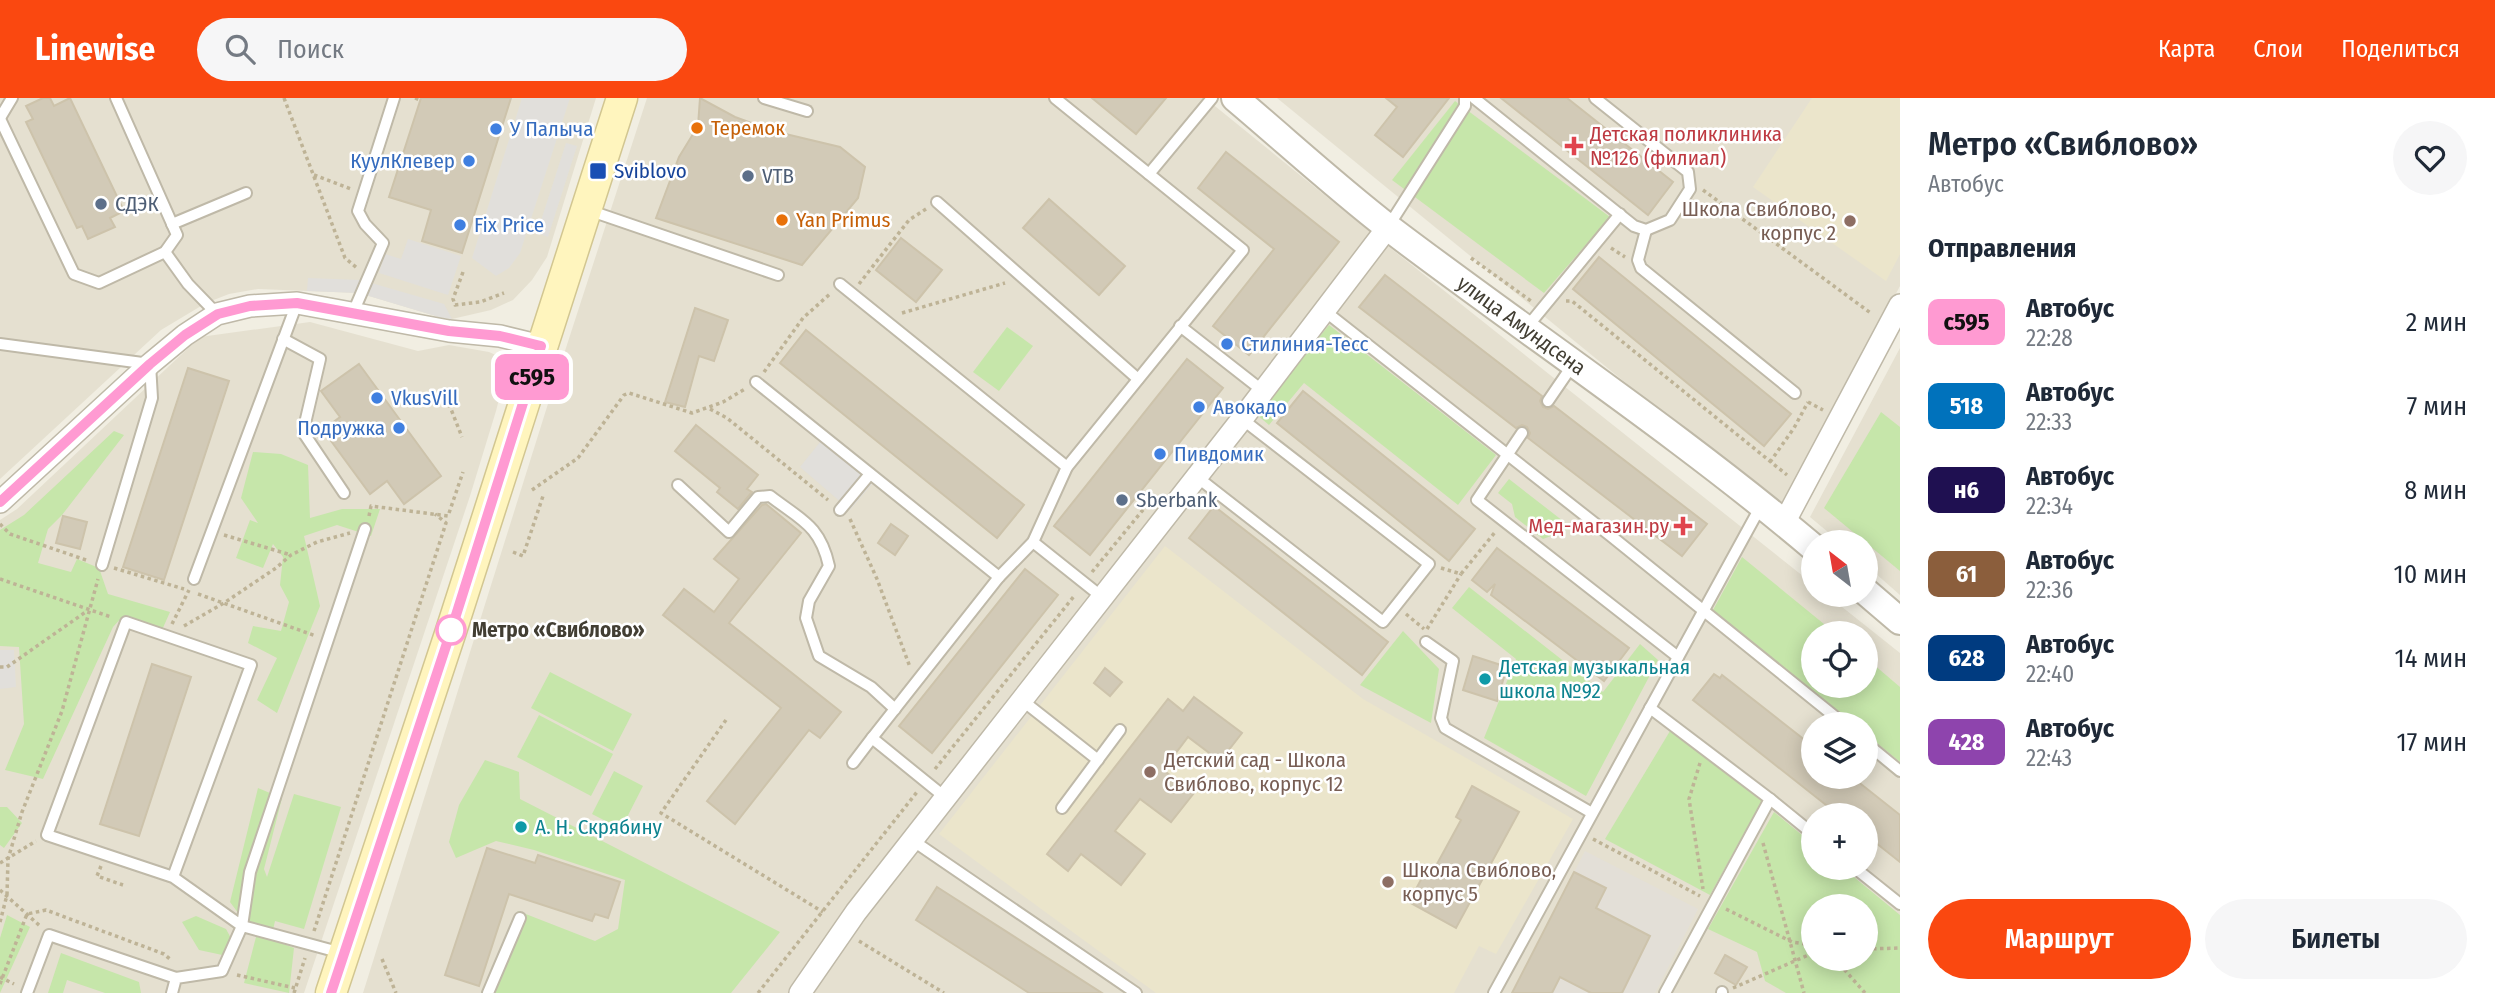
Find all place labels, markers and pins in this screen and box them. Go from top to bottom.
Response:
place label: Теремок [711,115,785,141]
place label: У Палыча [509,116,594,142]
marker: Теремок [689,120,705,136]
marker: У Палыча [488,121,504,137]
place label: Детская поликлиника №126 (филиал) [1589,121,1782,171]
marker: Детская поликлиника №126 (филиал) [1564,136,1584,156]
place label: КуулКлевер [350,148,455,174]
marker: КуулКлевер [461,153,477,169]
place label: Sviblovo [614,158,687,184]
marker: Sviblovo [588,161,608,181]
place label: VTB [762,163,794,189]
marker: VTB [740,168,756,184]
place label: СДЭК [115,191,159,217]
marker: СДЭК [93,196,109,212]
place label: Школа Свиблово, корпус 2 [1682,196,1836,246]
place label: Yan Primus [796,207,890,233]
place label: Fix Price [474,212,544,238]
marker: Yan Primus [774,212,790,228]
marker: Школа Свиблово, корпус 2 [1842,213,1858,229]
marker: Fix Price [452,217,468,233]
place label: Стилиния-Тесс [1241,331,1369,357]
marker: Стилиния-Тесс [1219,336,1235,352]
place label: VkusVill [391,385,459,411]
marker: VkusVill [369,390,385,406]
place label: Авокадо [1213,394,1287,420]
marker: Авокадо [1191,399,1207,415]
place label: Подружка [297,415,385,441]
marker: Подружка [391,420,407,436]
place label: Пивдомик [1174,441,1264,467]
marker: Пивдомик [1152,446,1168,462]
place label: Sberbank [1136,487,1218,513]
marker: Sberbank [1114,492,1130,508]
place label: Мед-магазин.ру [1528,513,1670,539]
marker: Мед-магазин.ру [1675,518,1691,534]
marker: Метро «Свиблово» [436,615,466,645]
place label: Метро «Свиблово» [472,617,645,643]
place label: Детская музыкальная школа №92 [1498,654,1690,704]
marker: Детская музыкальная школа №92 [1477,671,1493,687]
place label: Детский сад - Школа Свиблово, корпус 12 [1163,747,1346,797]
marker: Детский сад - Школа Свиблово, корпус 12 [1142,764,1158,780]
place label: А. Н. Скрябину [535,814,663,840]
marker: А. Н. Скрябину [513,819,529,835]
place label: Школа Свиблово, корпус 5 [1402,857,1556,907]
marker: Школа Свиблово, корпус 5 [1380,874,1396,890]

